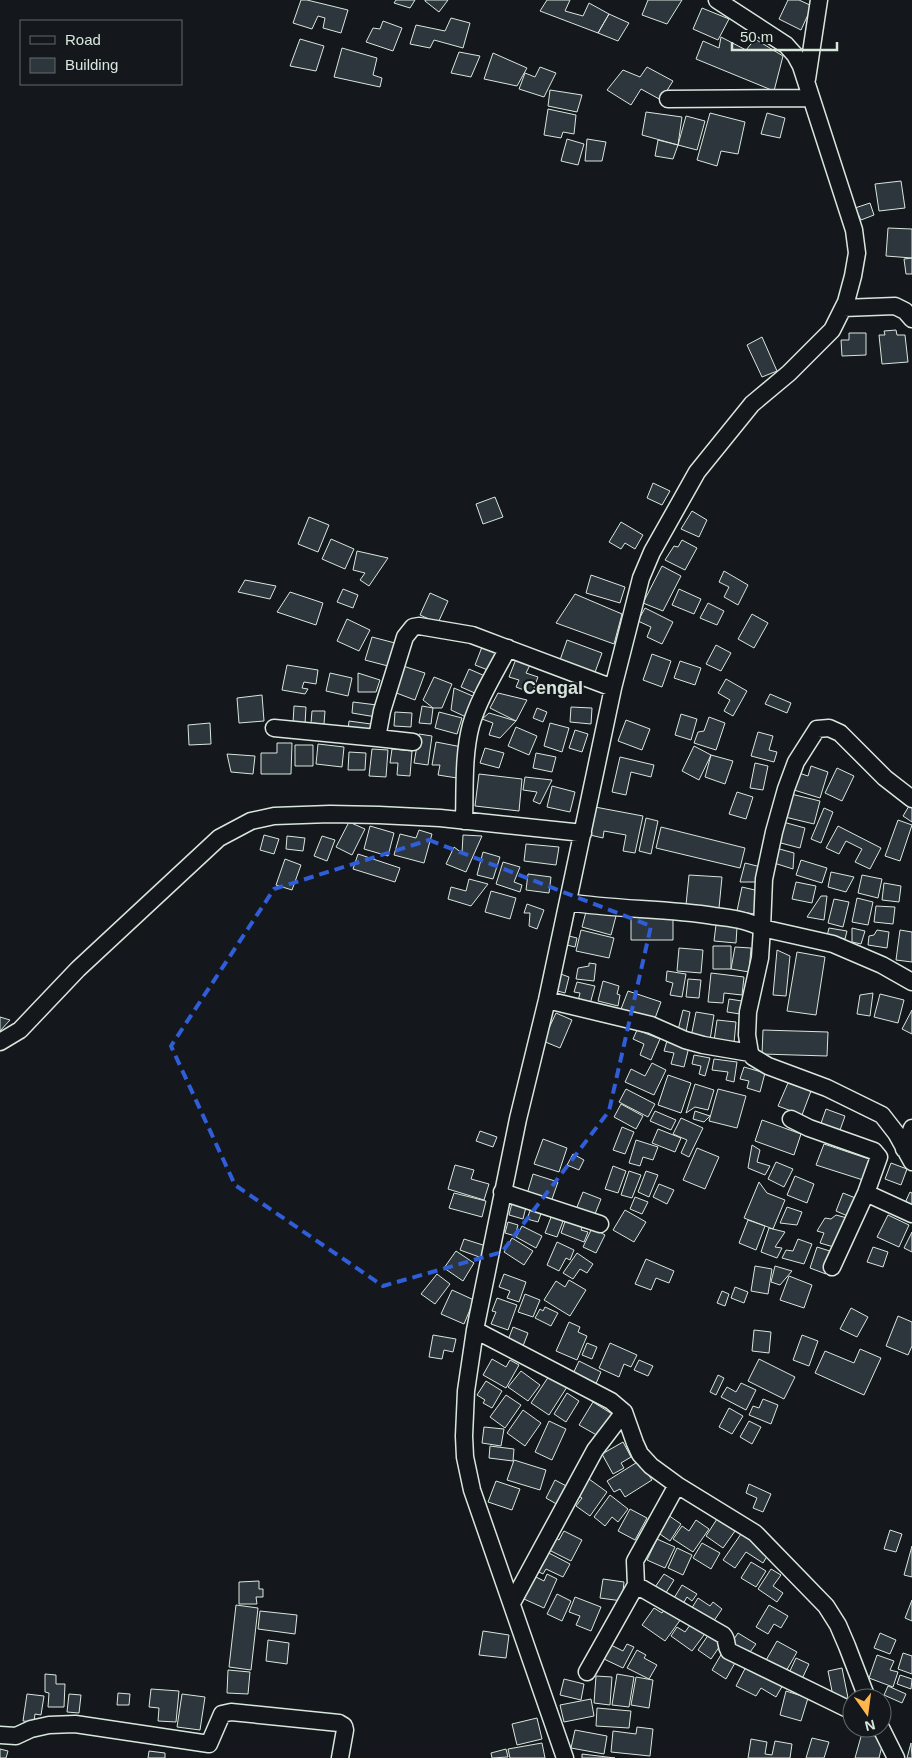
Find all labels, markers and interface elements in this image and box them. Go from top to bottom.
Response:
legend [20,20,182,85]
scale bar [732,20,837,52]
text: 50 m [740,28,773,45]
text: Road [65,31,101,48]
text: Building [65,56,118,73]
district label: Cengal [523,678,583,698]
north arrow [842,1688,892,1738]
text: N [863,1717,877,1735]

